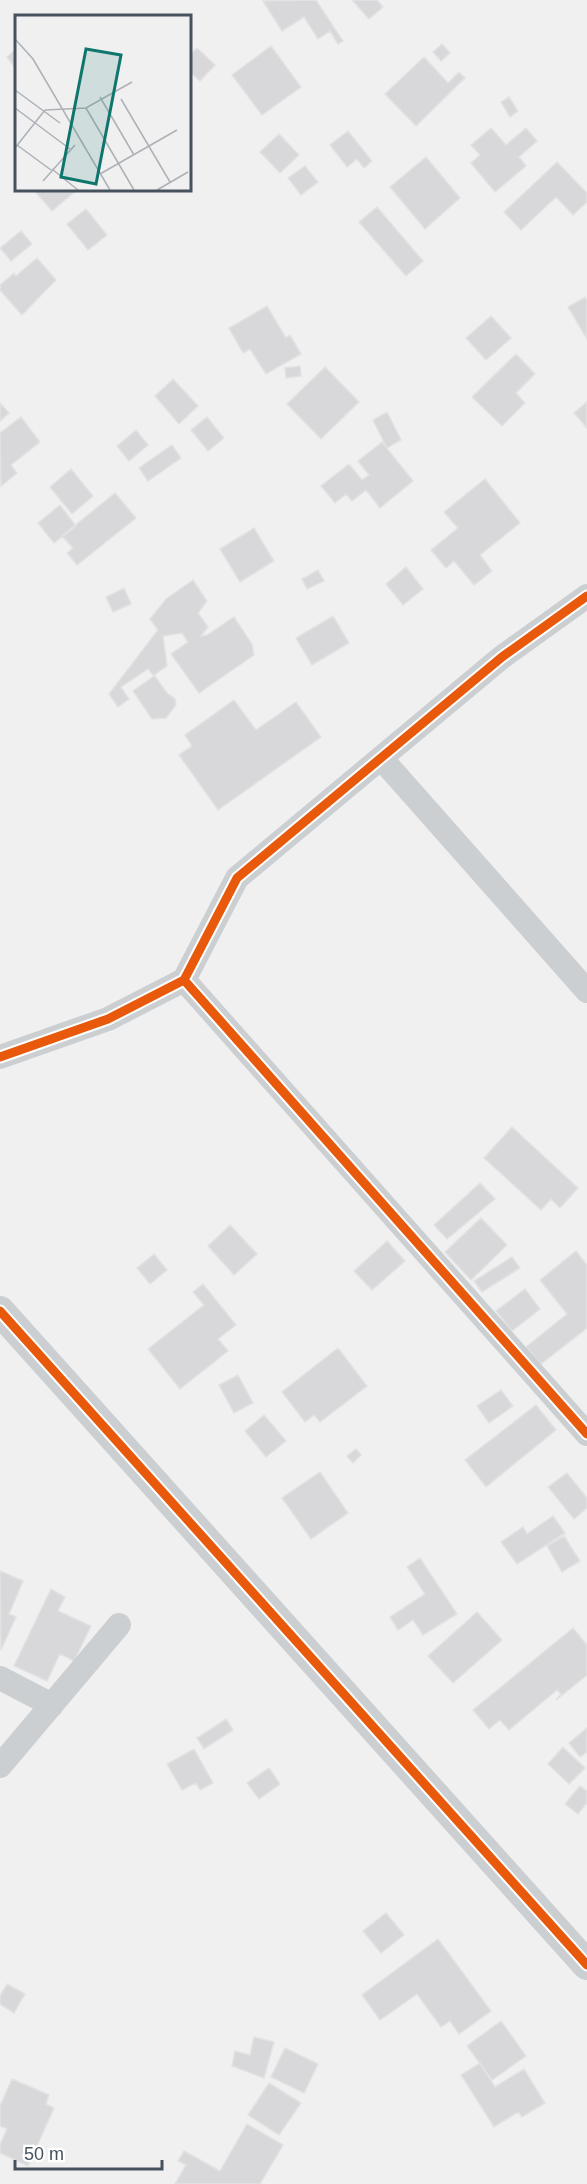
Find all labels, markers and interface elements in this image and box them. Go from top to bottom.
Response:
inset map [15,15,190,190]
scale bar [15,2133,162,2171]
text: 50 m [24,2144,64,2164]

